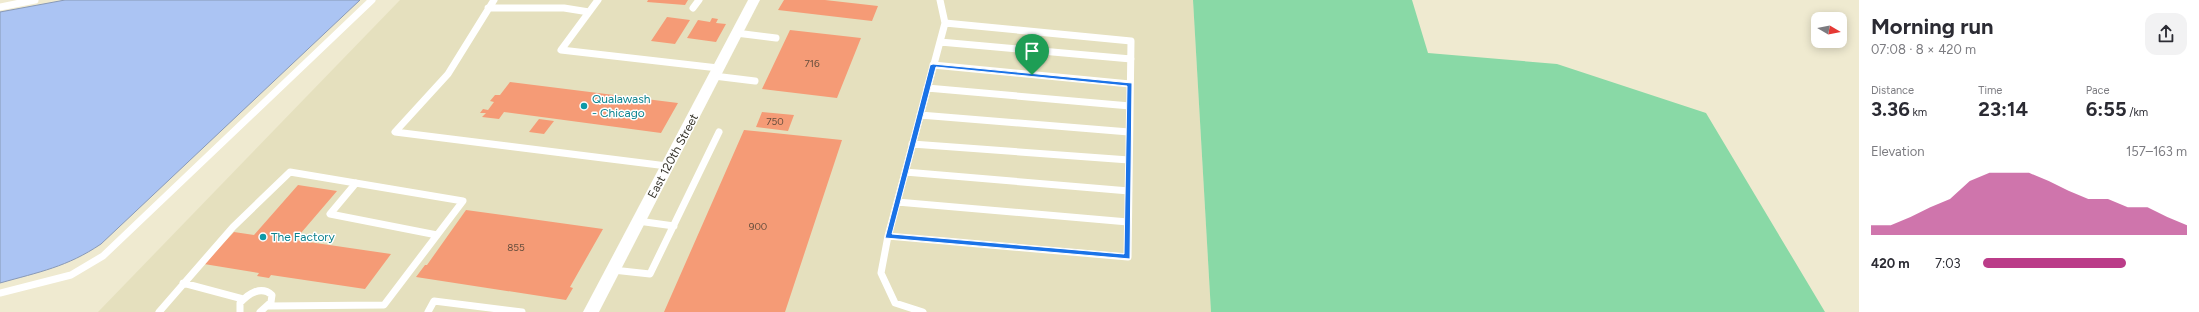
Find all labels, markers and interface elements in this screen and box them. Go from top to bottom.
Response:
north arrow [1811,12,1847,48]
map controls [1811,12,1847,48]
text: Morning run [1871,13,1994,40]
button: share [2145,13,2187,55]
pin [1015,34,1049,75]
icon: arrive [1021,40,1043,62]
text: 07:08 · 8 × 420 m [1871,42,1976,57]
house number: 716 [804,57,820,70]
text: Distance [1871,84,1914,97]
text: Time [1978,84,2002,97]
text: Pace [2086,84,2109,97]
place label: Qualawash - Chicago [592,92,651,120]
text: 3.36 [1871,97,1910,121]
text: 23:14 [1978,97,2028,121]
text: 6:55 [2086,97,2127,121]
marker: Qualawash - Chicago [579,101,589,111]
text: km [1910,106,1927,119]
text: /km [2127,106,2148,119]
street label: East 120th Street [645,111,701,201]
house number: 750 [766,115,784,128]
text: Elevation [1871,144,1924,159]
text: 157–163 m [2126,144,2187,159]
house number: 900 [749,220,767,233]
place label: The Factory [271,230,335,244]
marker: The Factory [258,232,268,242]
house number: 855 [507,241,525,254]
text: 420 m [1871,256,1910,271]
text: 7:03 [1935,256,1961,271]

